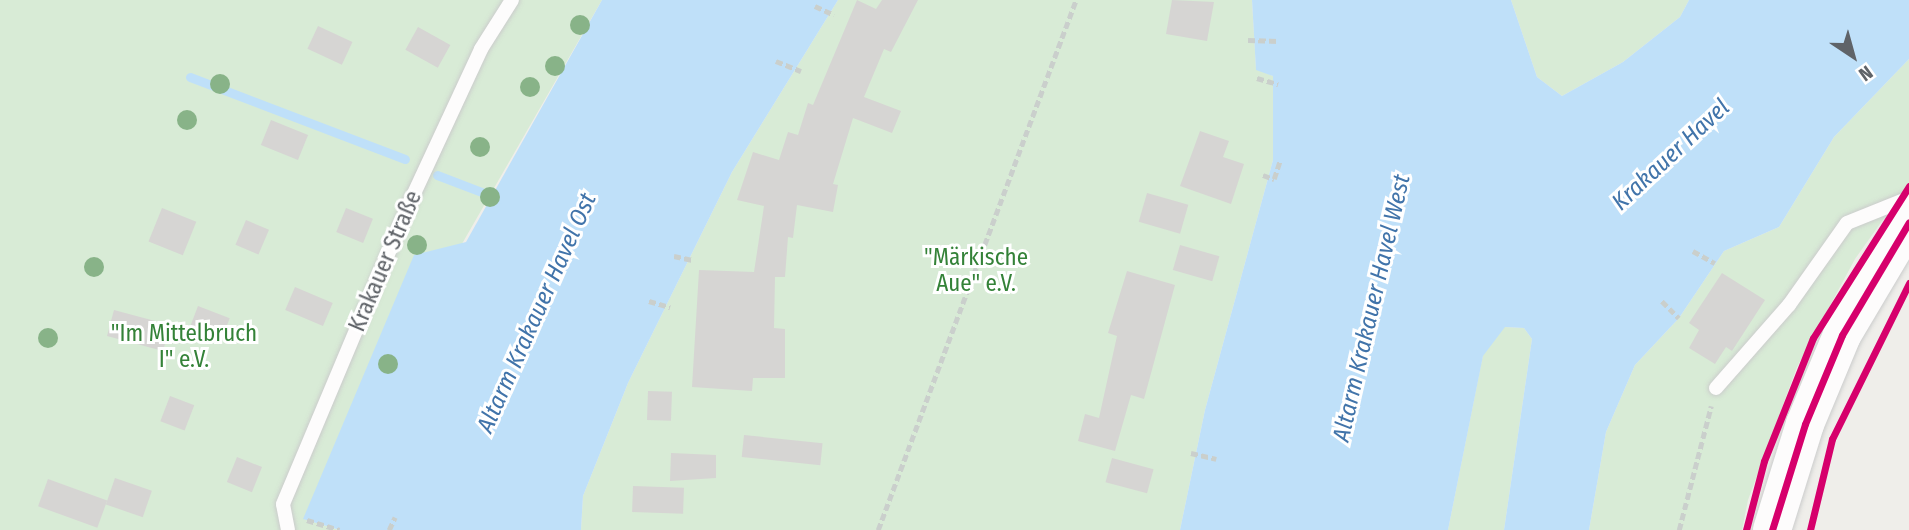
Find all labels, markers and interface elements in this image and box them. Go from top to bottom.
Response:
north arrow [1818,21,1888,91]
text: N [1854,61,1877,86]
water label: Krakauer Havel [1606,93,1736,217]
water label: Altarm Krakauer Havel West [1327,172,1417,444]
street label: Krakauer Straße [343,186,427,336]
water label: Altarm Krakauer Havel Ost [471,189,603,437]
park label: "Märkische Aue" e.V. [924,243,1028,297]
park label: "Im Mittelbruch I" e.V. [111,319,257,373]

